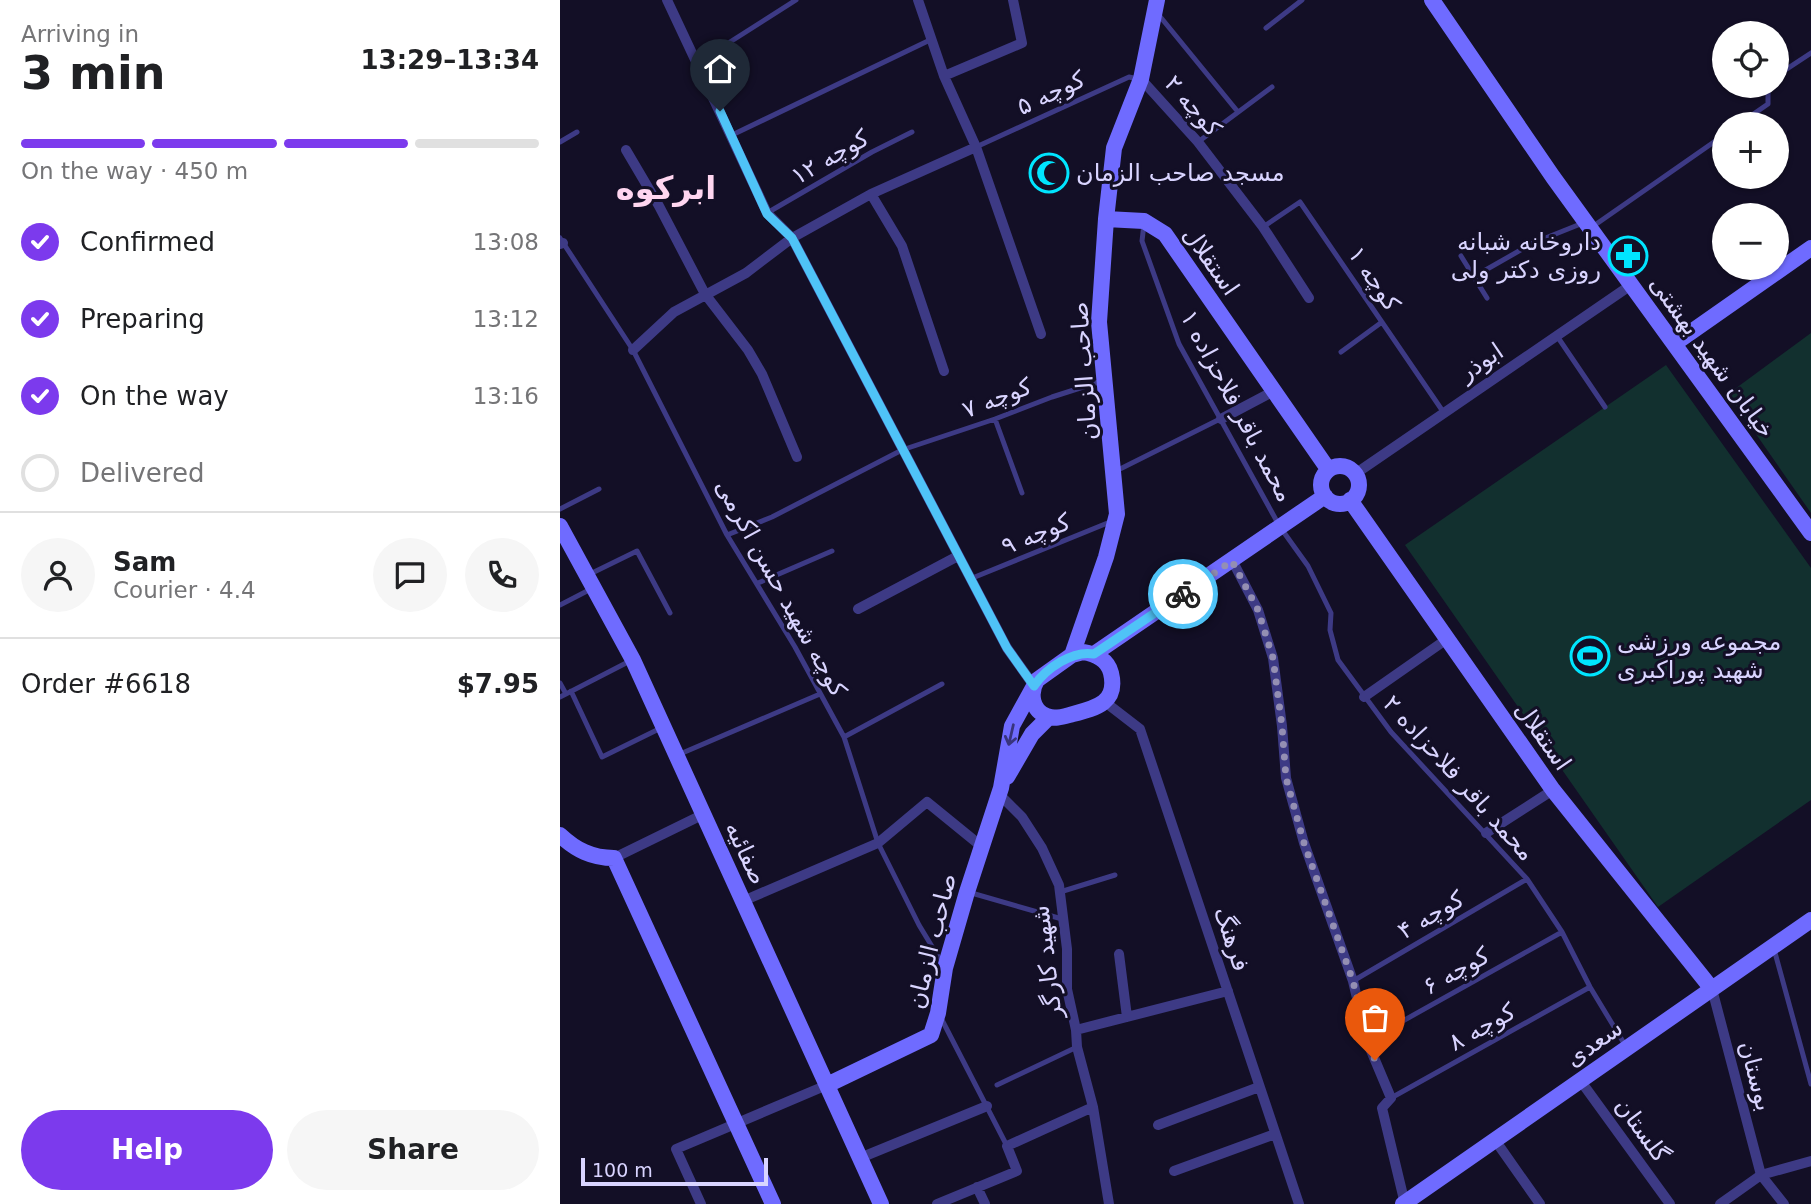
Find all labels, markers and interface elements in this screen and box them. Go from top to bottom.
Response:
text: Arriving in [21,21,139,47]
map controls [1712,21,1789,280]
button: locate [1712,21,1789,98]
pin [690,39,750,111]
text: 13:29–13:34 [360,45,539,75]
text: 3 min [21,46,165,100]
icon: home [701,50,739,88]
street label: کوچه ۵ [1012,65,1090,121]
street label: کوچه ۲ [1159,70,1228,143]
button: + [1712,112,1789,189]
street label: کوچه ۱۲ [786,123,874,190]
mosque icon: مسجد صاحب الزمان [1028,152,1070,194]
text: On the way · 450 m [21,158,248,184]
place label: مسجد صاحب الزمان [1076,159,1285,187]
district label: ابرکوه [616,169,716,207]
button: − [1712,203,1789,280]
street label: استقلال [1177,221,1245,301]
icon: check [21,223,59,261]
text: Confirmed [80,227,215,257]
place label: داروخانه شبانه روزی دکتر ولی [1451,228,1601,284]
text: 13:08 [473,229,539,255]
pharmacy icon: داروخانه شبانه روزی دکتر ولی [1607,235,1649,277]
street label: کوچه ۱ [1342,241,1406,317]
street label: خیابان شهید بهشتی [1644,270,1780,444]
icon: check [21,300,59,338]
street label: صاحب الزمان [1065,301,1103,441]
text: Preparing [80,304,205,334]
street label: محمد باقر فلاحزاده ۱ [1175,305,1299,507]
text: 13:12 [473,306,539,332]
street label: ابوذر [1452,337,1509,388]
street label: کوچه ۷ [958,372,1036,424]
icon: check [21,377,59,415]
text: On the way [80,381,229,411]
text: 13:16 [473,383,539,409]
text: Delivered [80,458,204,488]
street label: کوچه شهید حسن اکرمی [710,474,853,702]
street label: کوچه ۹ [997,507,1075,560]
button: person [21,538,95,612]
button: chat [373,538,447,612]
button: phone [465,538,539,612]
text: Sam [113,547,176,577]
courier [1148,559,1218,629]
icon: bike [1164,575,1202,613]
text: Courier · 4.4 [113,577,256,603]
place label: مجموعه ورزشی شهید پوراکبری [1617,628,1781,684]
sports icon: مجموعه ورزشی شهید پوراکبری [1569,635,1611,677]
text: Order #6618 [21,669,191,699]
text: $7.95 [457,669,539,699]
street label: محمد باقر فلاحزاده ۲ [1377,689,1541,867]
street label: استقلال [1509,696,1577,776]
one-way arrow [1004,723,1017,746]
street label: صفائیه [719,817,773,889]
street label: صاحب الزمان [902,870,962,1012]
street label: کوچه ۴ [1393,885,1470,945]
street label: فرهنگ [1208,903,1256,975]
street label: شهید کارگر [1026,904,1068,1021]
street label: کوچه ۶ [1418,941,1495,1001]
pin [1345,988,1405,1060]
street label: کوچه ۸ [1444,997,1521,1057]
icon: bag [1356,999,1394,1037]
street label: سعدی [1560,1013,1628,1073]
street label: بوستان [1733,1038,1779,1114]
street label: گلستان [1609,1092,1675,1168]
button: Help [21,1110,273,1190]
button: Share [287,1110,539,1190]
scale bar [581,1155,768,1187]
text: 100 m [592,1159,653,1181]

